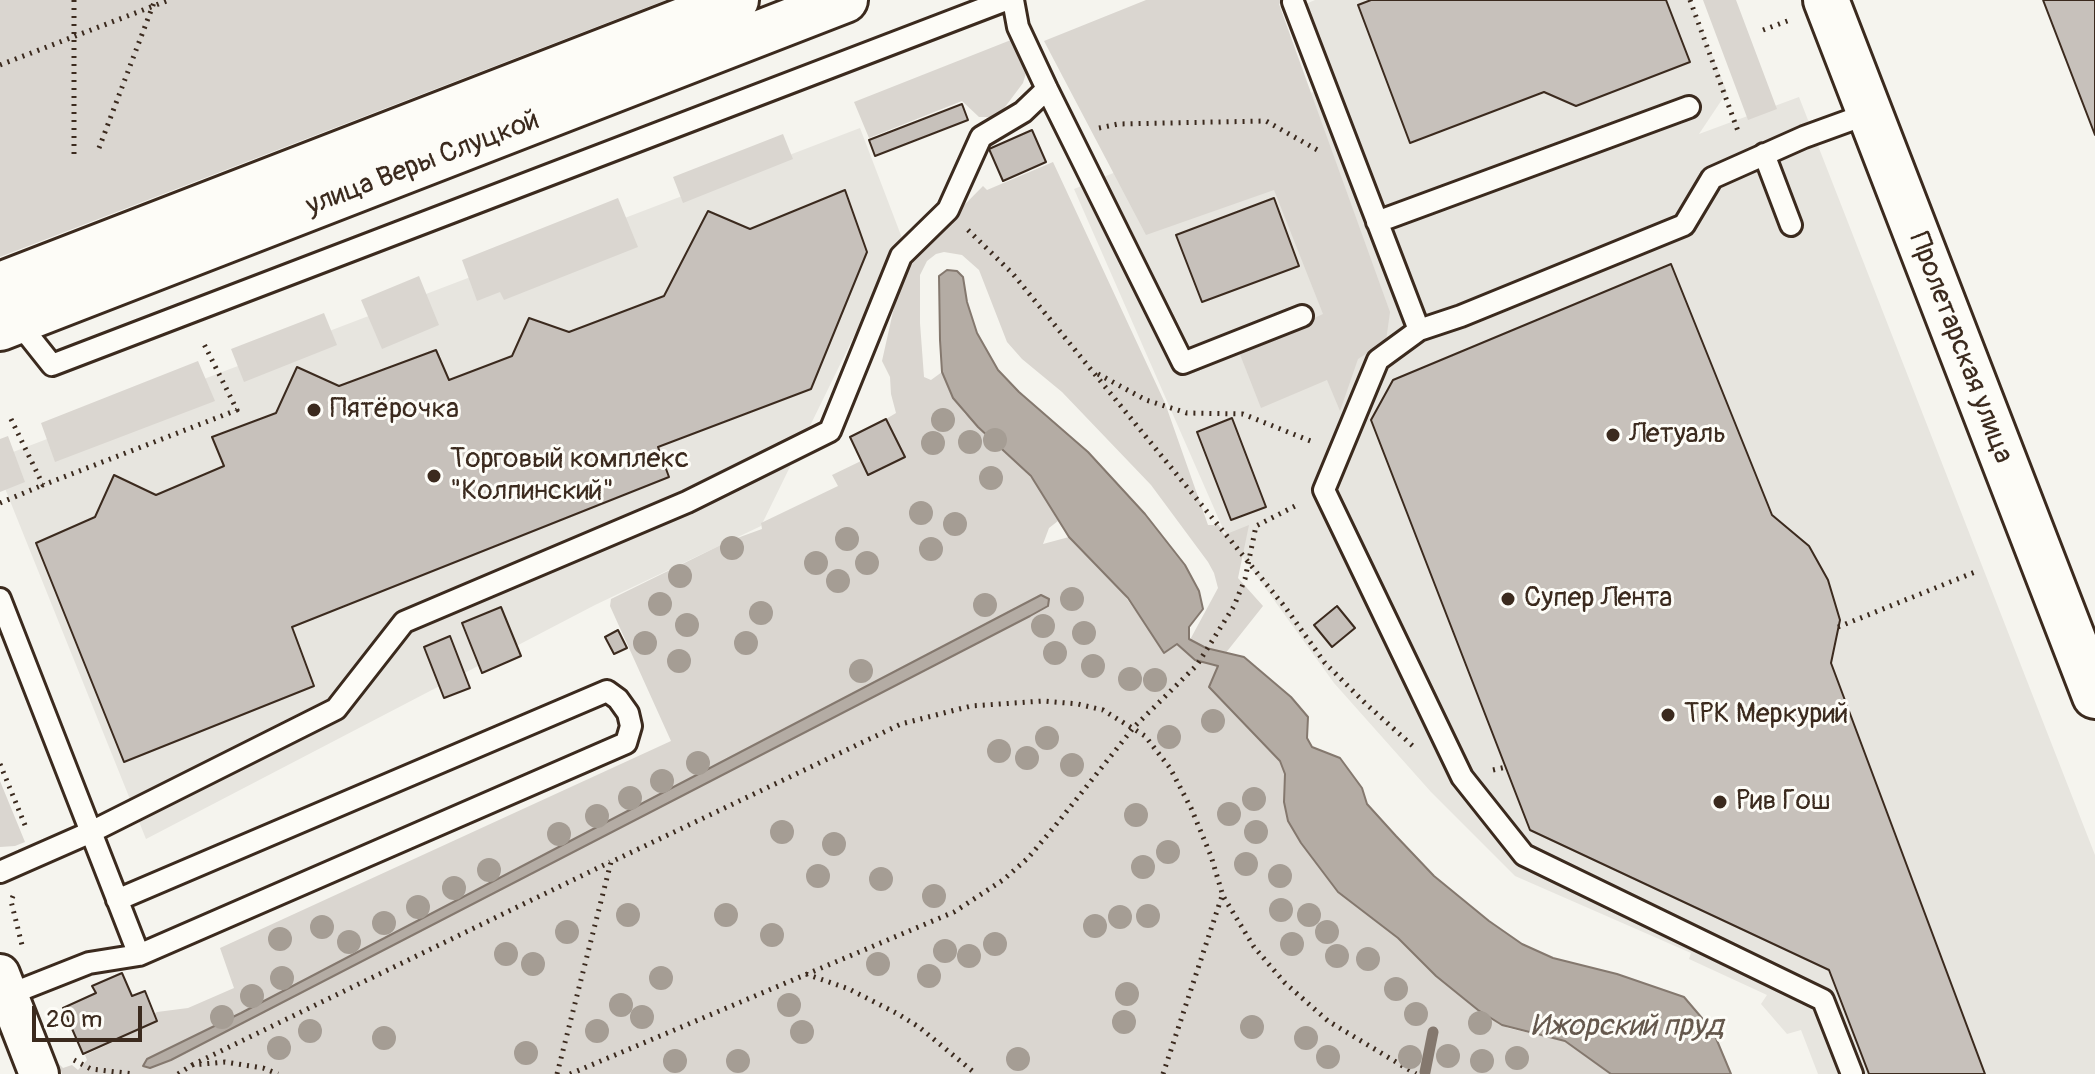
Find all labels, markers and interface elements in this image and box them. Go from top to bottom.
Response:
street label: улица Веры Слуцкой [302,104,544,224]
street label: Пролетарская улица [1901,228,2019,468]
place label: Пятёрочка [330,393,459,427]
marker: Пятёрочка [305,401,323,419]
place label: Летуаль [1629,418,1726,452]
marker: Летуаль [1604,426,1622,444]
place label: Торговый комплекс "Колпинский" [450,443,689,509]
marker: Торговый комплекс "Колпинский" [425,467,443,485]
place label: Супер Лента [1524,582,1672,616]
marker: Супер Лента [1499,590,1517,608]
place label: ТРК Меркурий [1684,698,1848,732]
marker: ТРК Меркурий [1659,706,1677,724]
place label: Рив Гош [1736,785,1830,819]
marker: Рив Гош [1711,793,1729,811]
scale bar [36,990,146,1040]
text: 20 m [46,1005,102,1034]
water label: Ижорский пруд [1531,1009,1723,1045]

